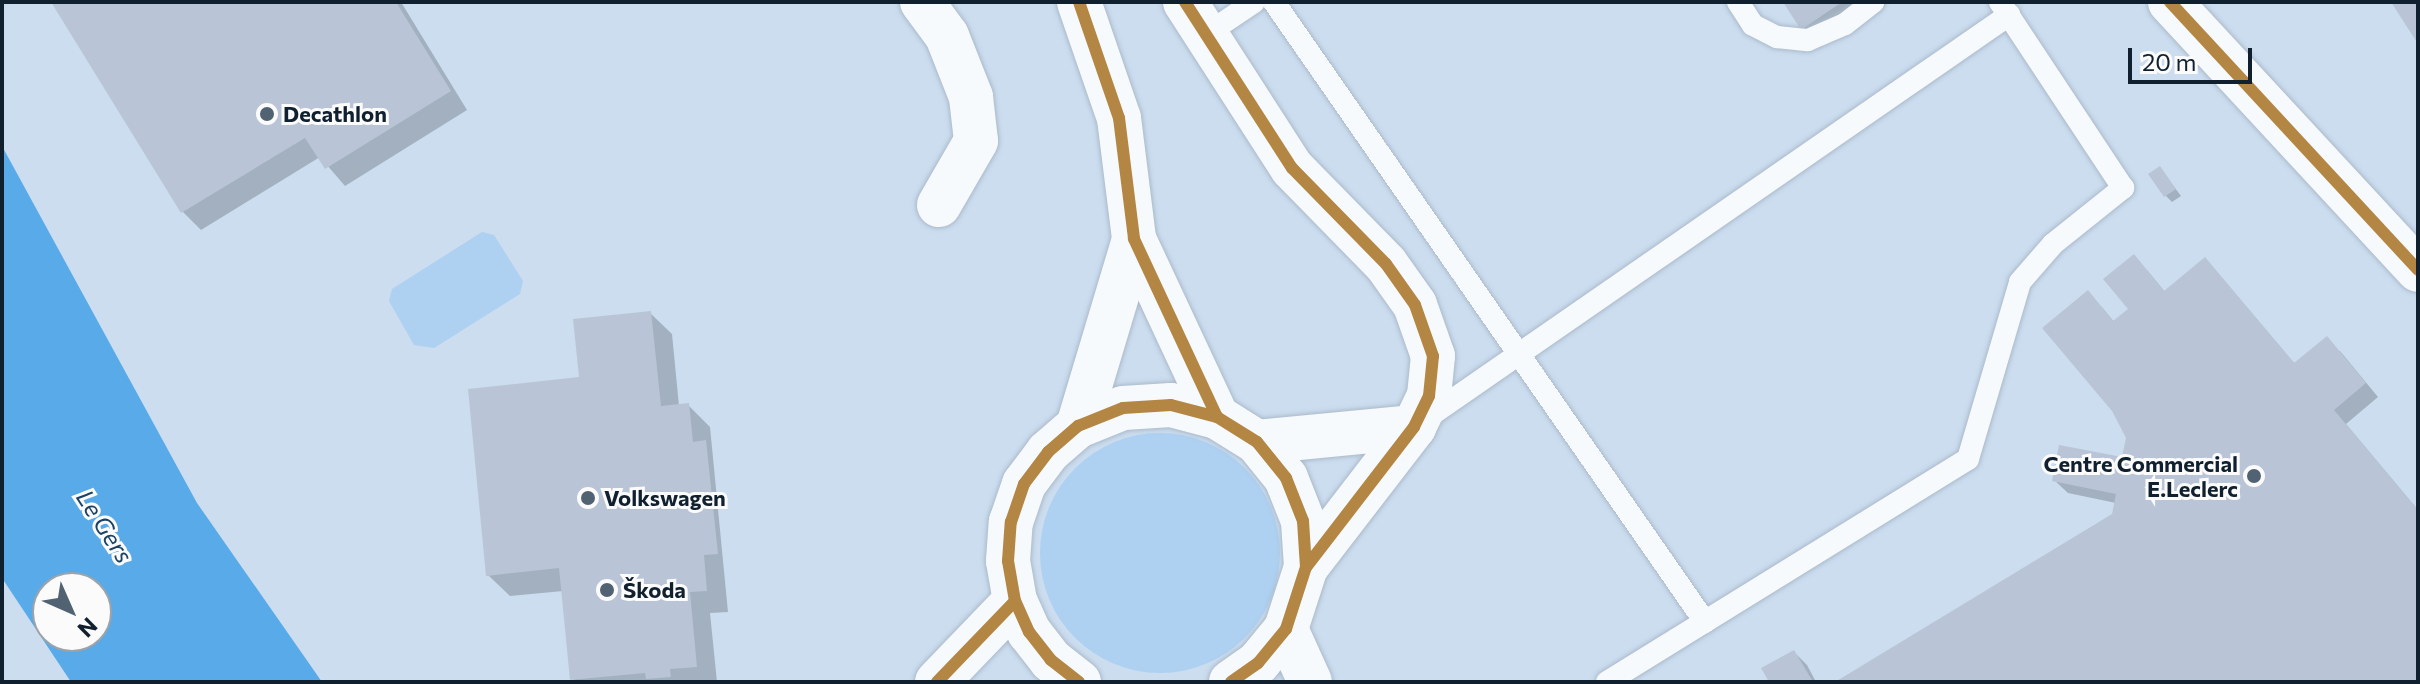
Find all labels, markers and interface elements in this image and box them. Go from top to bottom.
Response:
scale bar [2132,32,2256,82]
text: 20 m [2142,47,2196,76]
place label: Decathlon [283,101,387,127]
marker: Decathlon [258,105,276,123]
place label: Centre Commercial E.Leclerc [2043,450,2238,502]
marker: Centre Commercial E.Leclerc [2245,467,2263,485]
water label: Le Gers [71,484,139,568]
place label: Volkswagen [604,485,726,511]
marker: Volkswagen [579,489,597,507]
north arrow [32,572,112,652]
place label: Škoda [623,577,686,603]
marker: Škoda [598,581,616,599]
text: N [73,613,103,643]

